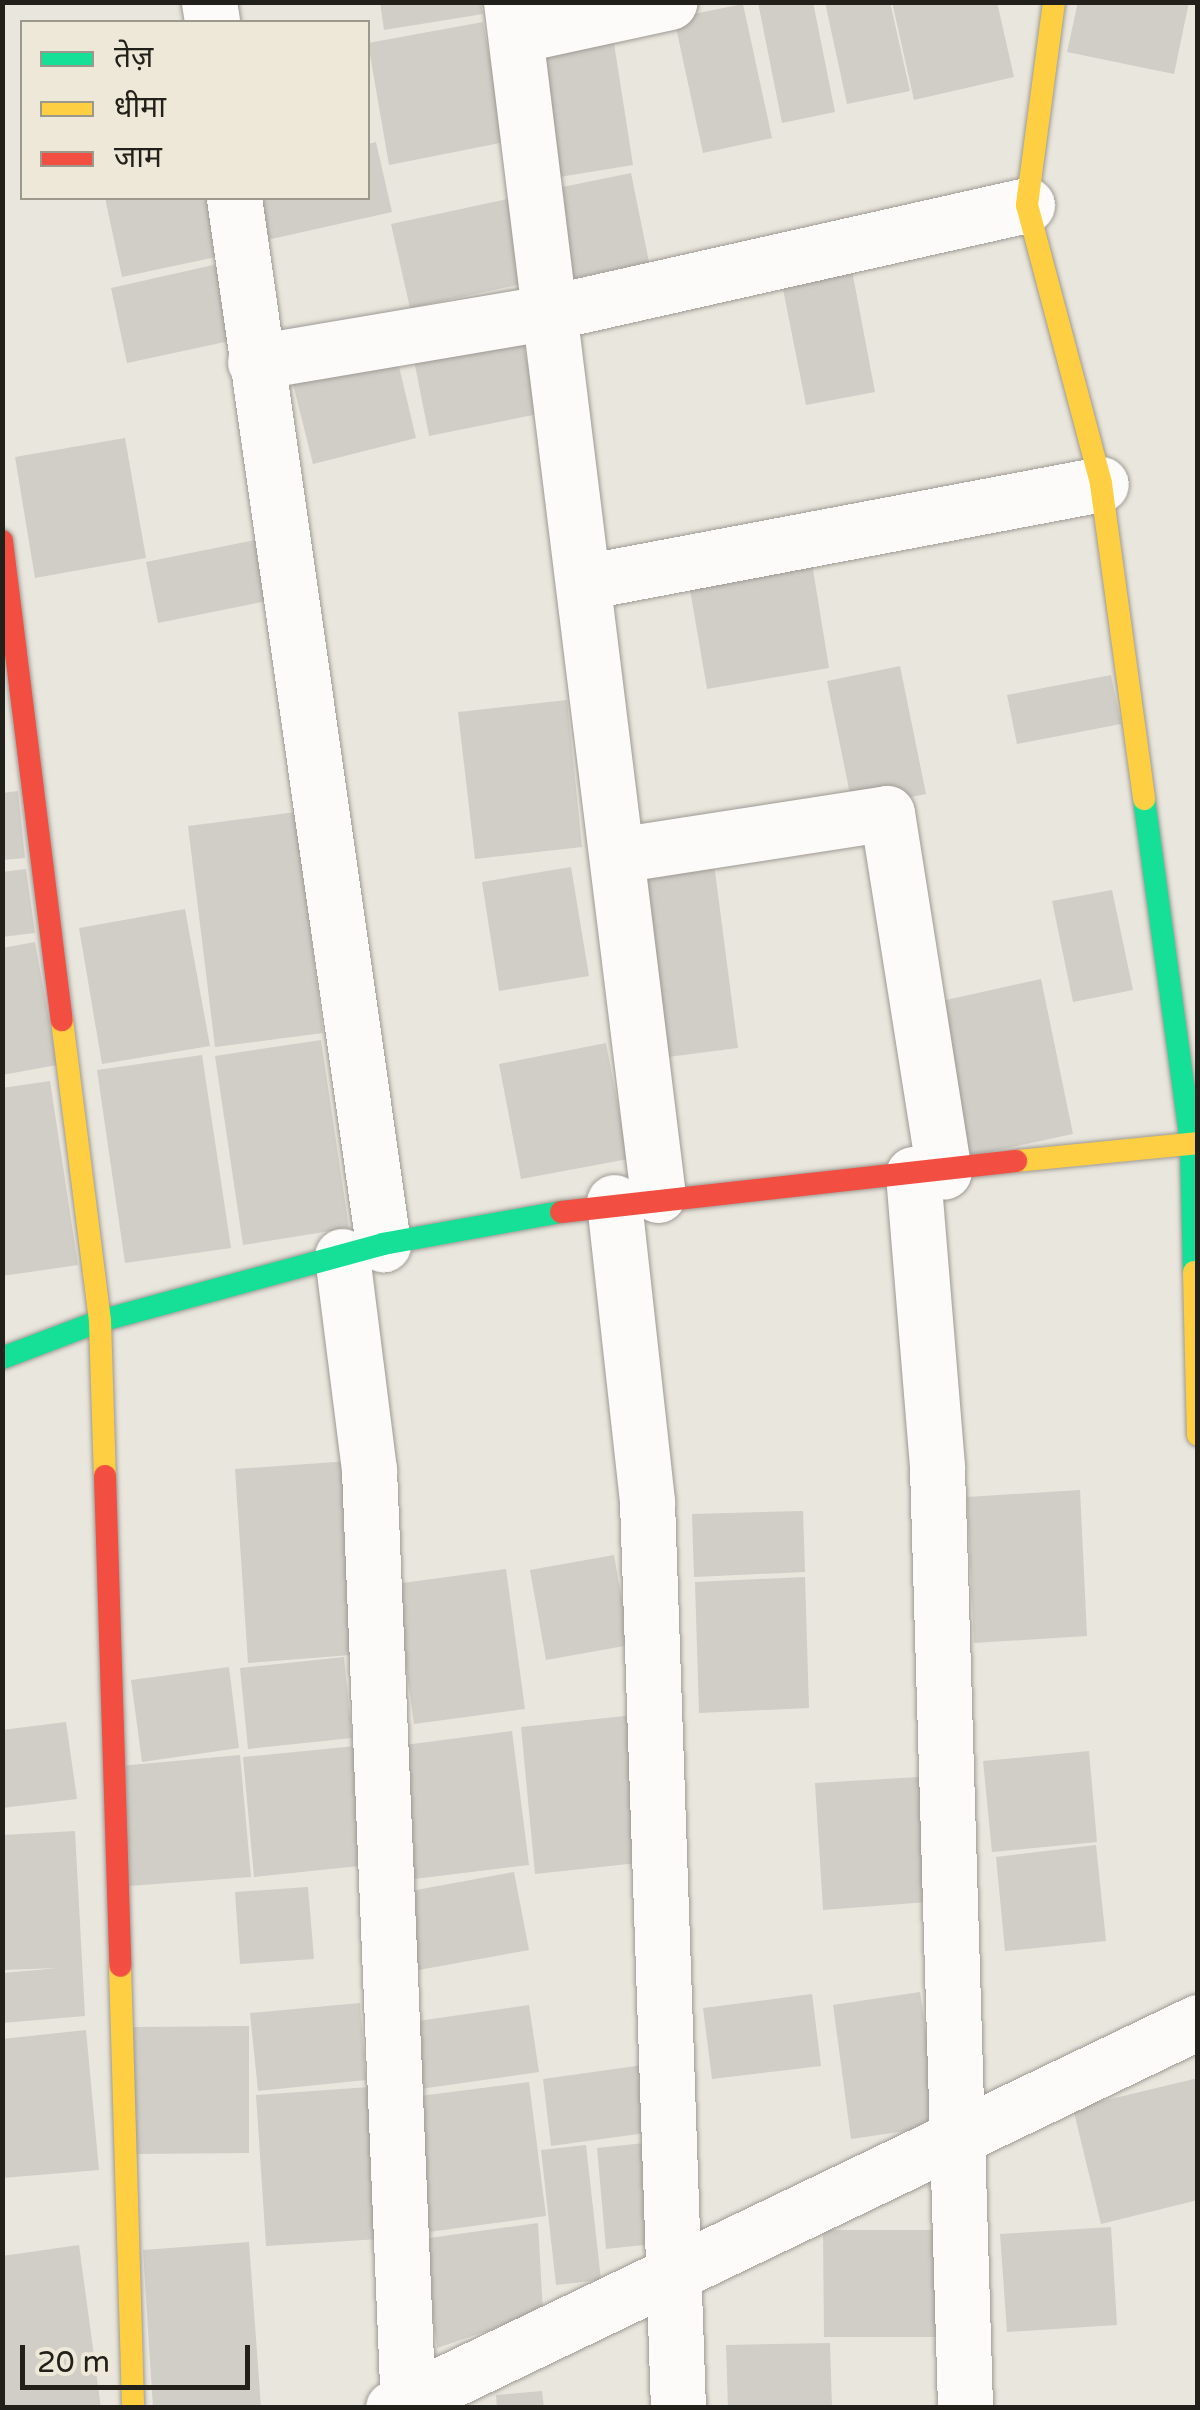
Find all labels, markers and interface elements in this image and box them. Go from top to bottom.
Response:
legend [20,20,370,200]
text: तेज़ [114,39,153,76]
text: धीमा [114,89,166,126]
text: जाम [114,139,162,176]
scale bar [25,2325,255,2387]
text: 20 m [37,2344,110,2381]

